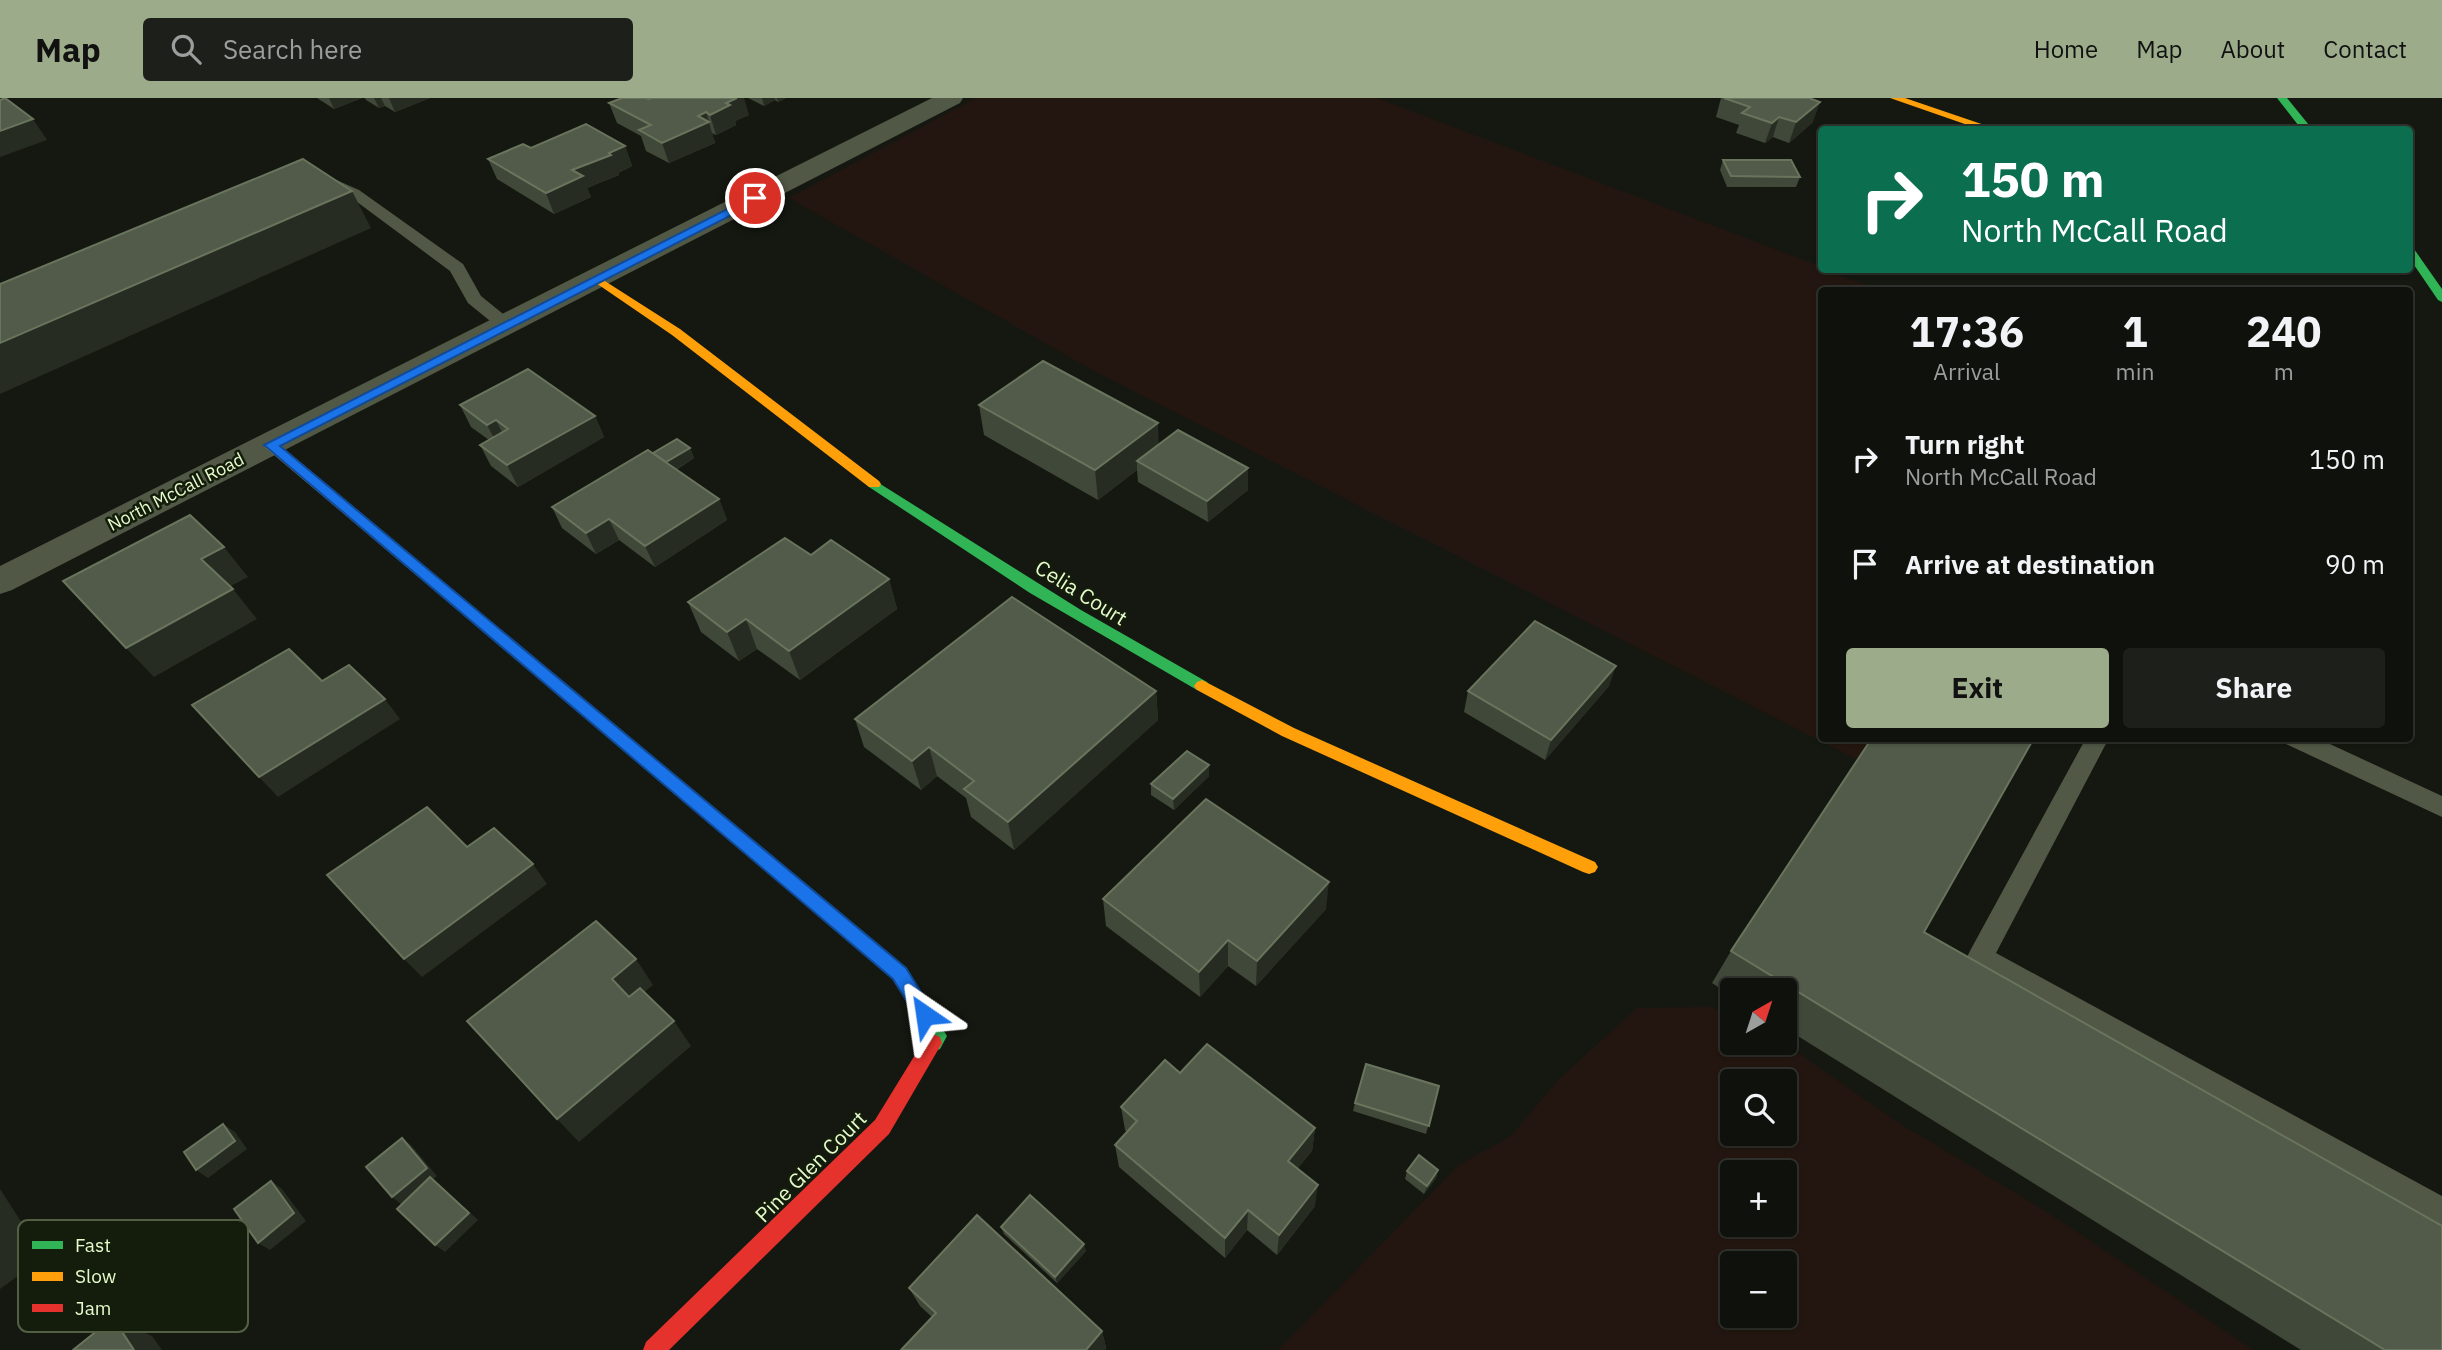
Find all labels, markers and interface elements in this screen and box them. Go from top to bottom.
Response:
search box [143,18,633,81]
text: Map [35,28,101,71]
icon: search [167,30,205,68]
text: Search here [223,32,362,66]
text: Home [2034,33,2098,65]
text: Map [2136,33,2182,65]
text: About [2220,33,2285,65]
text: Contact [2323,33,2407,65]
text: 150 m [1961,147,2105,210]
icon: right [1846,154,1937,245]
pin [725,168,785,228]
icon: arrive [736,179,774,217]
text: North McCall Road [1961,209,2228,251]
text: 17:36 [1909,304,2024,359]
text: 1 [2122,304,2148,359]
text: 240 [2246,304,2322,359]
text: Arrival [1933,356,2000,386]
text: min [2116,356,2154,386]
text: m [2274,356,2294,386]
text: Turn right [1905,427,2024,461]
icon: right [1846,440,1884,478]
text: 150 m [2309,442,2385,476]
street label: North McCall Road [104,447,248,536]
text: North McCall Road [1905,461,2097,491]
icon: arrive [1846,545,1884,583]
text: Arrive at destination [1905,547,2155,581]
text: 90 m [2325,547,2385,581]
street label: Celia Court [1030,553,1133,631]
button: Exit [1846,648,2109,728]
button: Share [2123,648,2385,728]
position arrow [888,978,962,1052]
north arrow [1720,978,1797,1055]
map controls [1720,978,1797,1328]
button: search [1720,1069,1797,1146]
street label: Pine Glen Court [748,1104,872,1228]
button: + [1720,1160,1797,1237]
legend [18,1220,248,1332]
text: Fast [75,1233,111,1257]
button: − [1720,1251,1797,1328]
text: Slow [75,1264,116,1288]
text: Jam [75,1296,111,1320]

